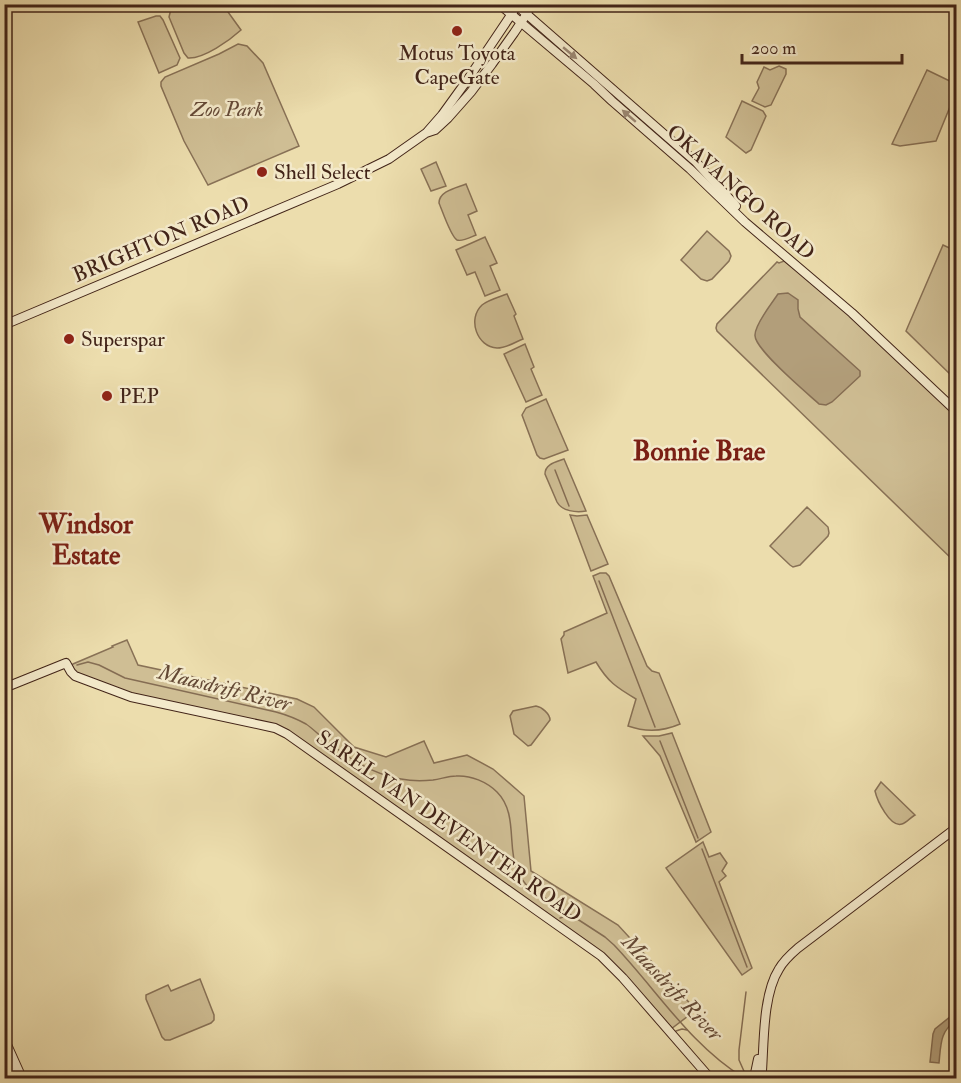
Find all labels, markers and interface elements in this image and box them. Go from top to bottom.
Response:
marker: Motus Toyota CapeGate [450,24,464,38]
scale bar [742,27,902,65]
text: 200 m [751,37,796,60]
place label: Motus Toyota CapeGate [399,40,516,91]
one-way arrow [563,46,578,58]
park label: Zoo Park [190,96,263,123]
one-way arrow [622,110,637,123]
street label: OKAVANGO ROAD [661,119,820,266]
place label: Shell Select [274,159,371,186]
marker: Shell Select [255,165,269,179]
street label: BRIGHTON ROAD [69,190,254,289]
place label: Superspar [81,326,165,353]
marker: Superspar [62,332,76,346]
place label: PEP [119,383,159,410]
marker: PEP [100,389,114,403]
district label: Bonnie Brae [633,435,766,468]
district label: Windsor Estate [38,508,134,572]
water label: Maasdrift River [153,657,296,718]
street label: SAREL VAN DEVENTER ROAD [311,724,587,929]
water label: Maasdrift River [614,927,730,1048]

